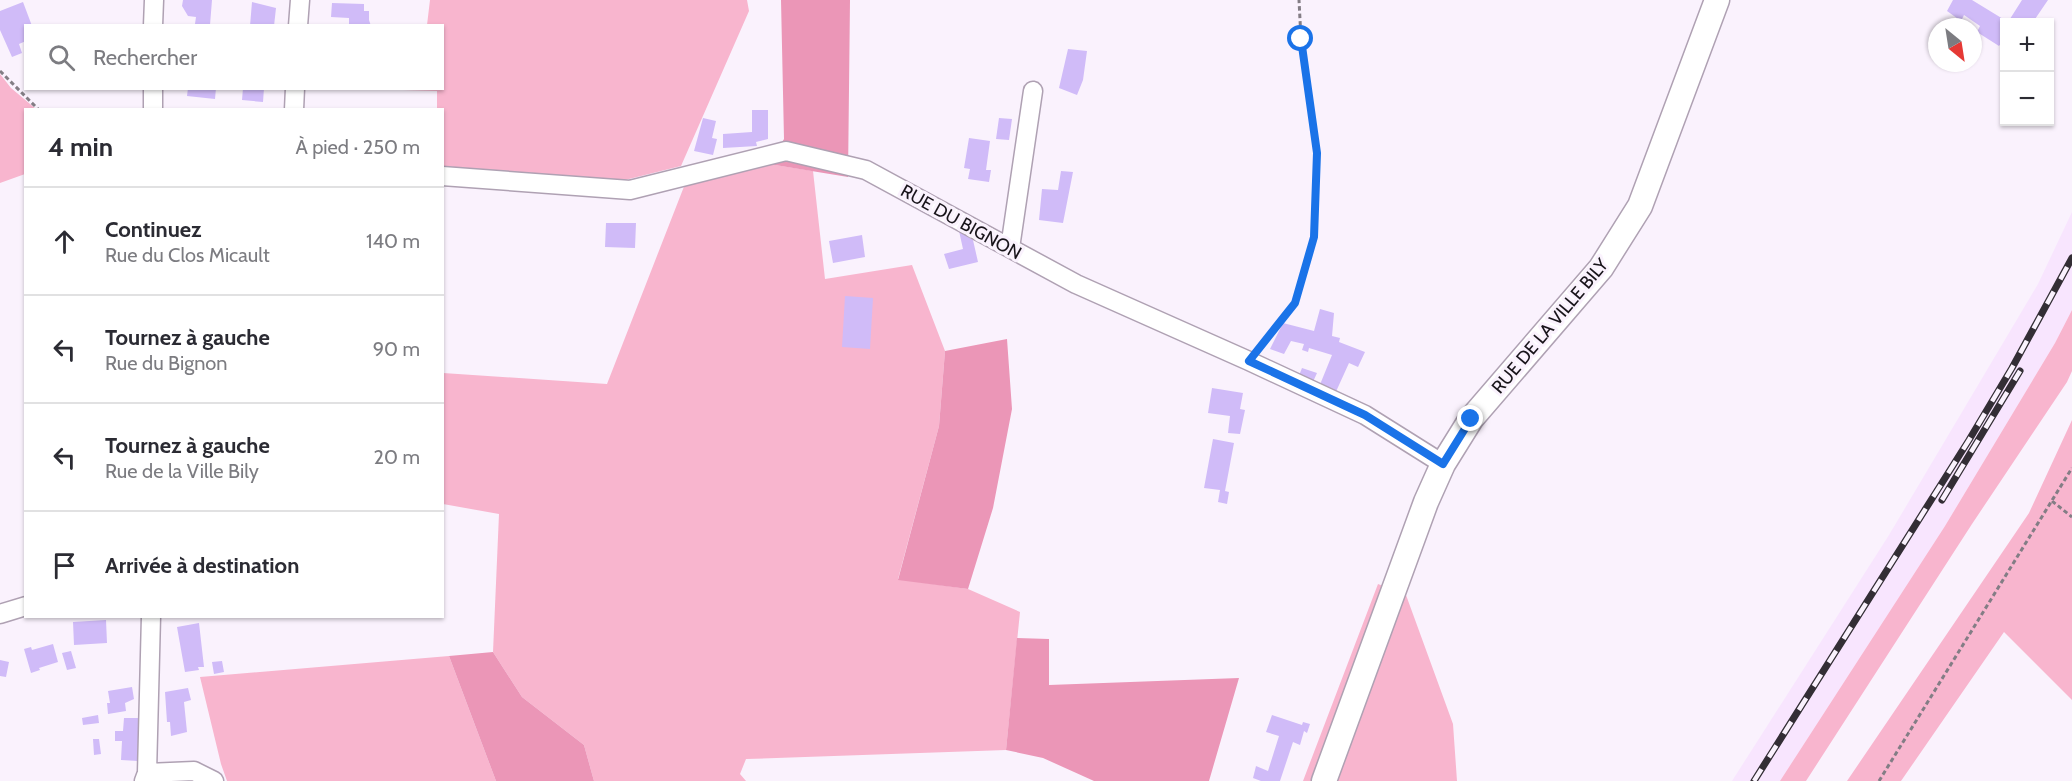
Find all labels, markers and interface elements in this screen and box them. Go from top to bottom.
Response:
north arrow [1928,18,1982,72]
map controls [2000,18,2054,126]
button: + [2000,18,2054,72]
search box [24,24,444,90]
route start [1287,25,1313,51]
icon: search [45,41,78,74]
text: Rechercher [93,44,197,71]
button: − [2000,72,2054,126]
text: 4 min [48,131,113,163]
text: À pied · 250 m [295,135,420,159]
street label: RUE DU BIGNON [897,180,1025,264]
text: Continuez [105,216,202,243]
icon: ahead [48,225,81,258]
text: 140 m [366,229,420,253]
text: Rue du Clos Micault [105,243,270,267]
street label: RUE DE LA VILLE BILY [1487,253,1613,398]
text: Tournez à gauche [105,324,270,351]
icon: left [48,333,81,366]
text: 90 m [373,337,420,361]
text: Rue du Bignon [105,351,228,375]
route end [1457,405,1483,431]
text: Tournez à gauche [105,432,270,459]
icon: left [48,441,81,474]
text: 20 m [374,445,420,469]
text: Rue de la Ville Bily [105,459,259,483]
icon: arrive [48,549,81,582]
text: Arrivée à destination [105,552,299,579]

